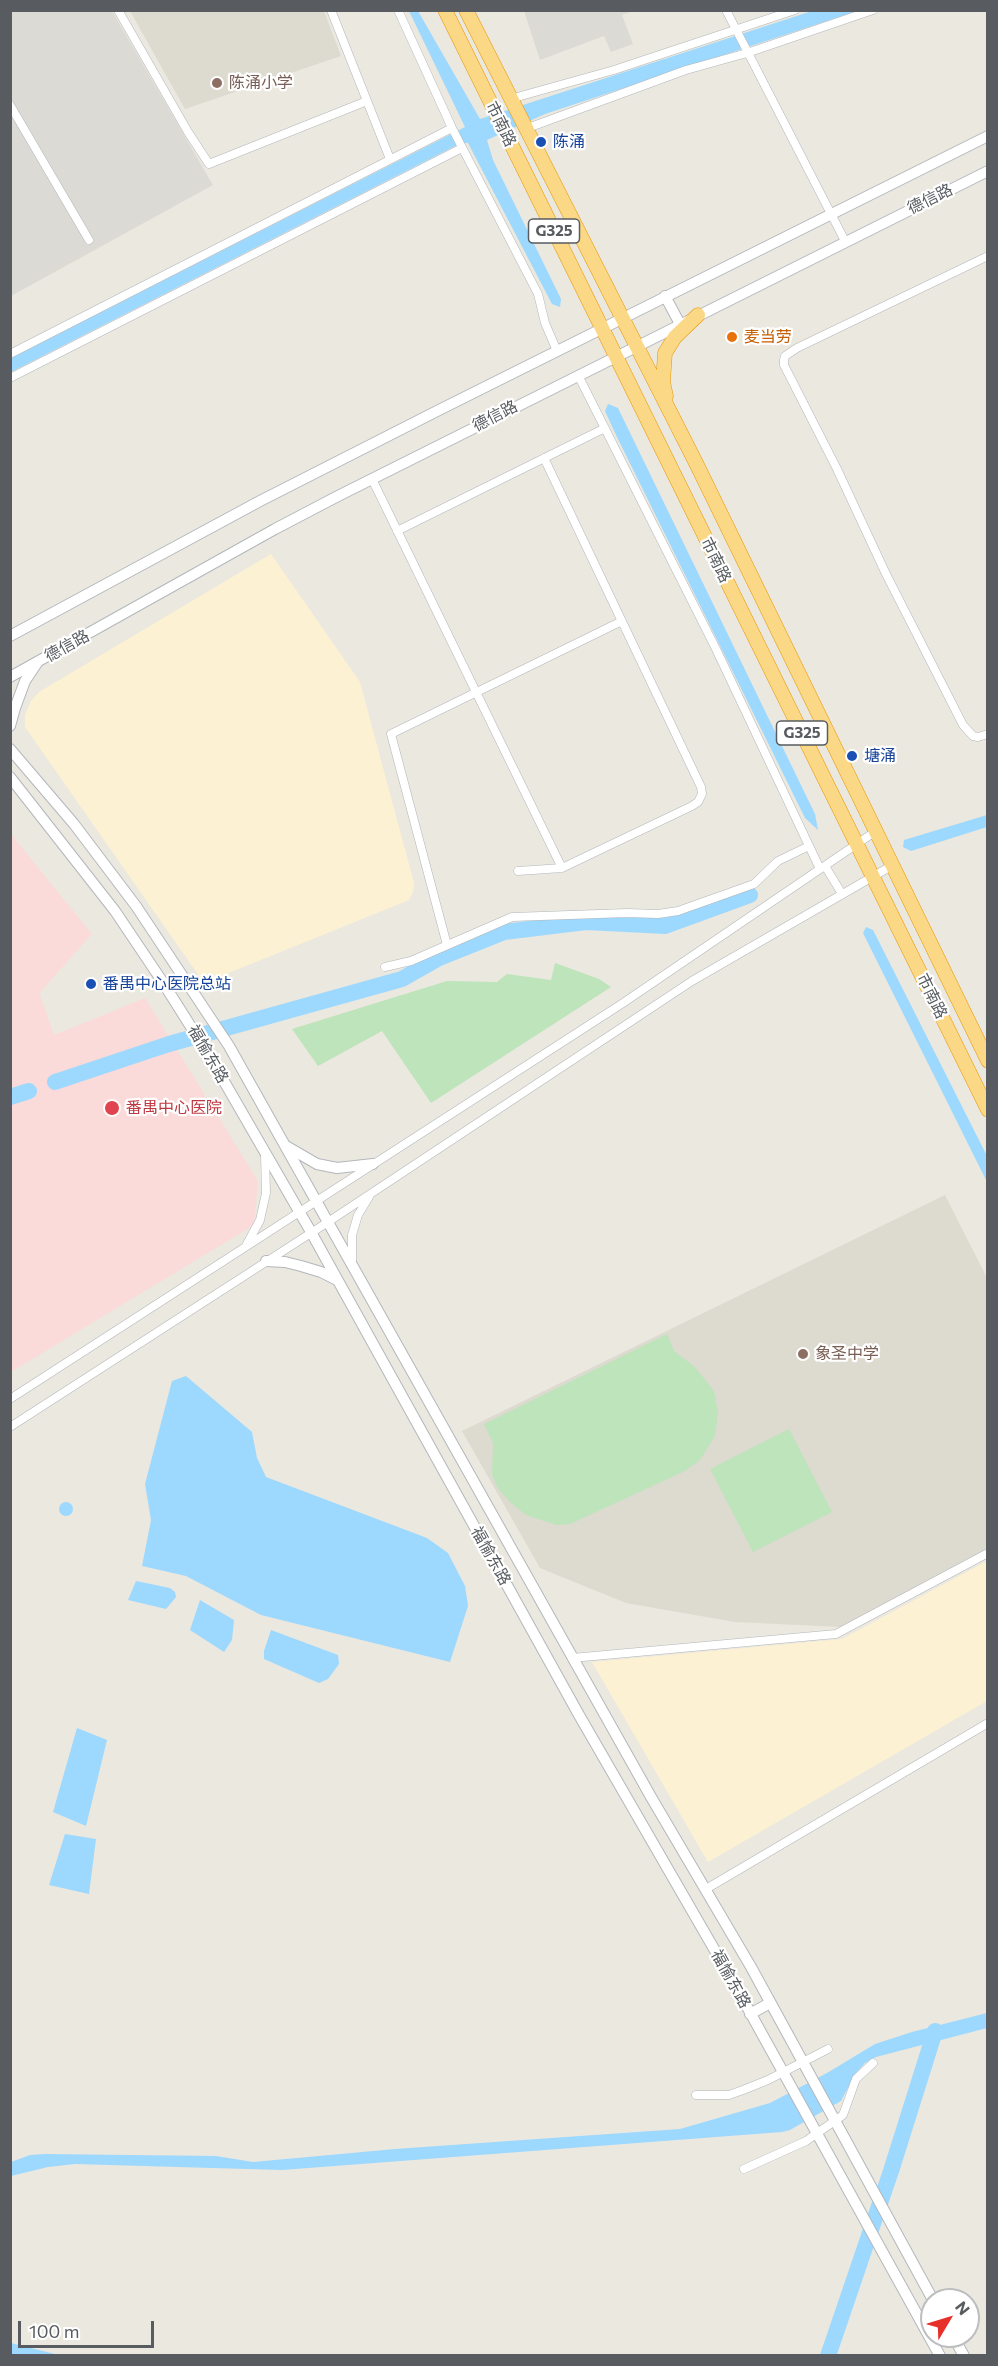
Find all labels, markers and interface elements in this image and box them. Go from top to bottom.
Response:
place label: 陈涌小学 [229,73,293,93]
marker: 陈涌小学 [210,76,224,90]
street label: 市南路 [482,98,520,150]
place label: 陈涌 [553,132,585,152]
marker: 陈涌 [534,135,548,149]
street label: 德信路 [904,180,956,218]
road number: G325 [528,219,580,243]
place label: 麦当劳 [744,327,792,347]
marker: 麦当劳 [725,330,739,344]
street label: 德信路 [469,397,521,435]
street label: 市南路 [697,534,735,586]
street label: 德信路 [41,626,93,666]
road number: G325 [776,721,828,745]
place label: 塘涌 [864,746,896,766]
marker: 塘涌 [845,749,859,763]
street label: 市南路 [913,970,951,1022]
place label: 番禺中心医院总站 [103,974,231,994]
marker: 番禺中心医院总站 [84,977,98,991]
street label: 福愉东路 [184,1021,232,1087]
place label: 番禺中心医院 [126,1098,222,1118]
marker: 番禺中心医院 [103,1099,121,1117]
place label: 象圣中学 [815,1344,879,1364]
marker: 象圣中学 [796,1347,810,1361]
street label: 福愉东路 [467,1523,515,1589]
street label: 福愉东路 [707,1946,755,2012]
north arrow [920,2288,980,2348]
text: N [952,2297,974,2318]
scale bar [21,2309,158,2347]
text: 100 m [29,2320,79,2342]

